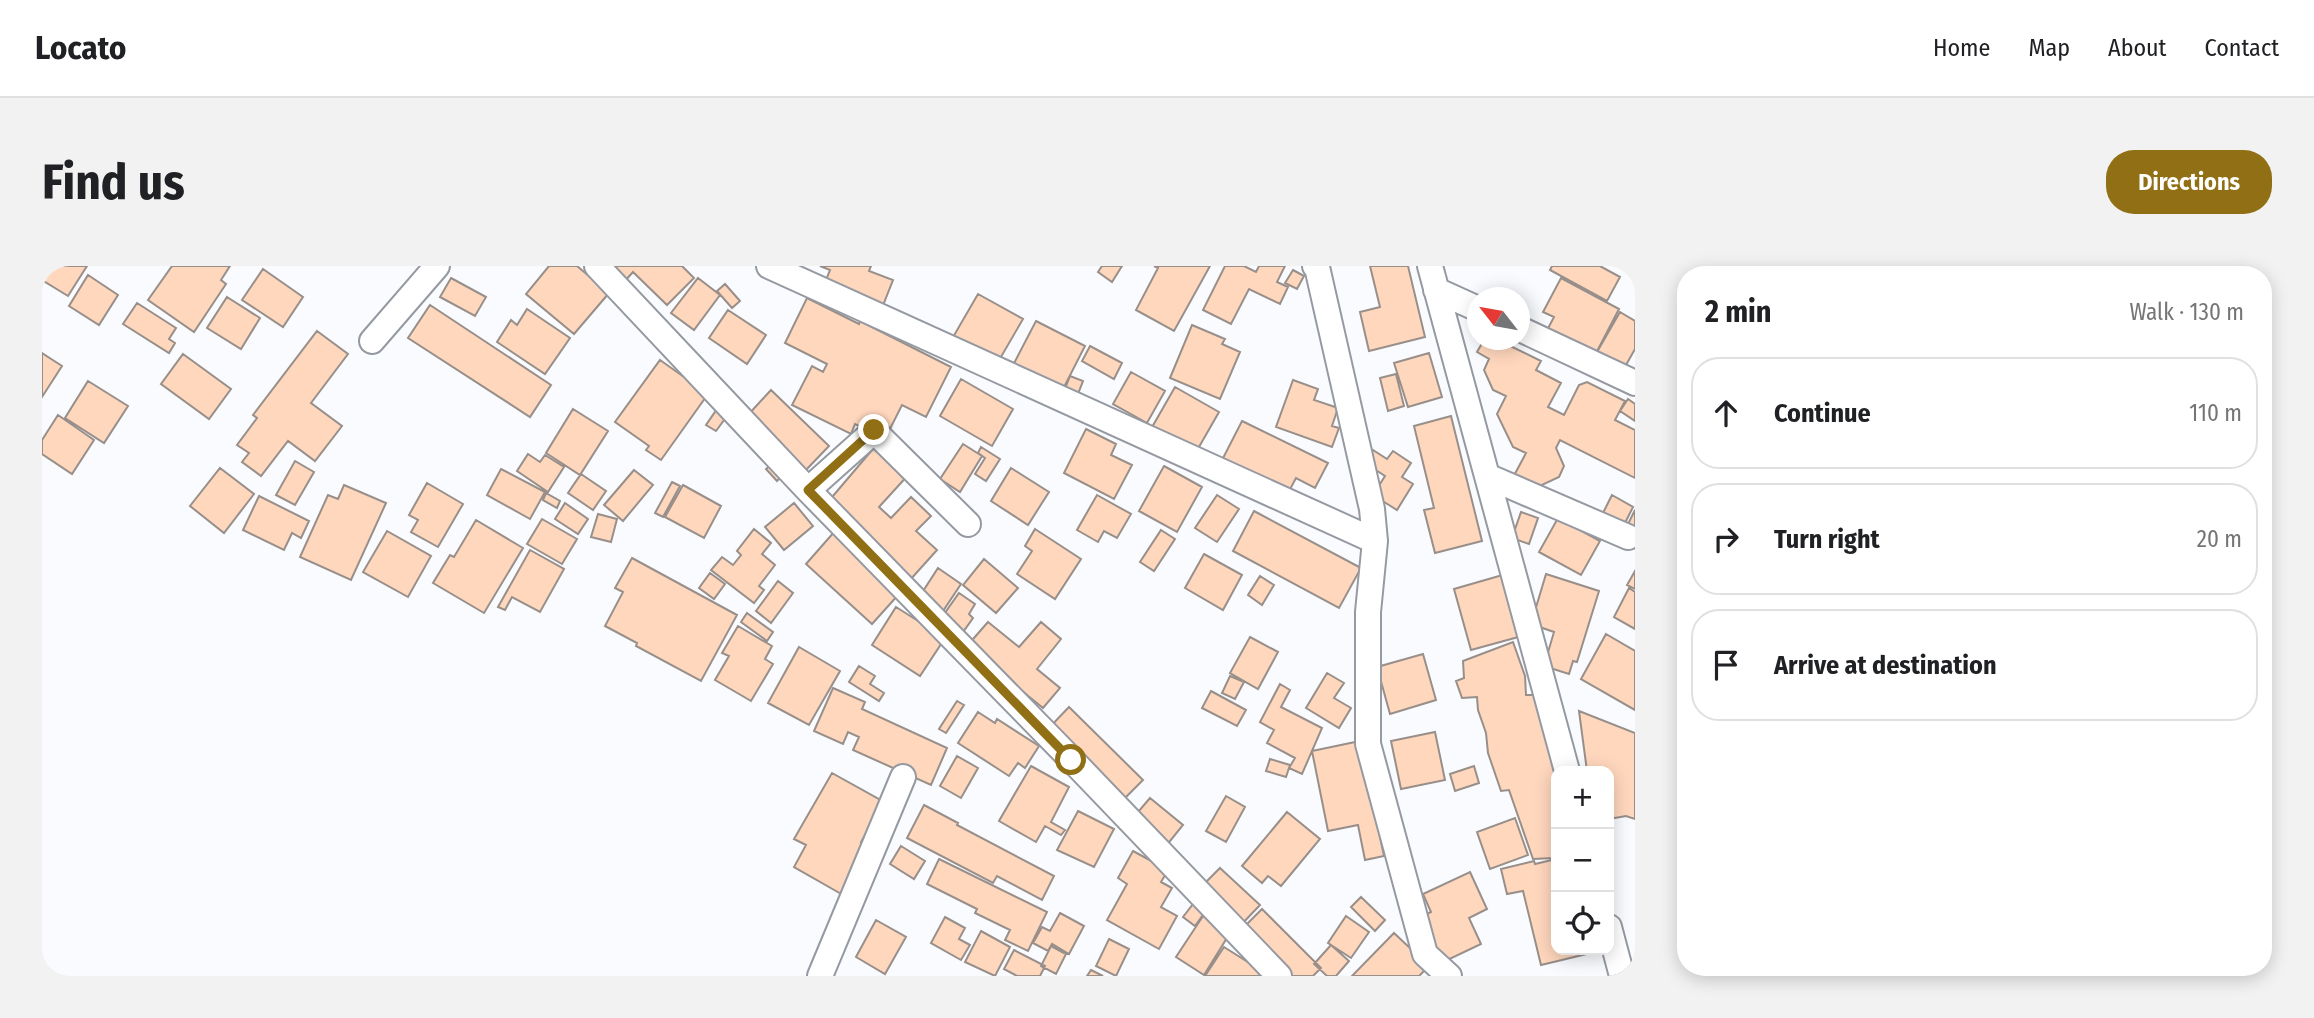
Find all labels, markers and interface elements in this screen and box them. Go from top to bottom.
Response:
text: Locato [35,28,126,68]
text: Home [1933,34,1990,62]
text: Map [2028,34,2070,62]
text: About [2108,34,2166,62]
text: Contact [2204,34,2279,62]
button: Directions [2106,150,2272,214]
text: Find us [42,153,185,212]
north arrow [1467,287,1530,350]
text: 2 min [1705,294,1772,330]
text: Walk · 130 m [2130,298,2244,326]
icon: ahead [1707,394,1745,432]
text: Continue [1774,398,1871,429]
text: 110 m [2189,399,2242,427]
route end [858,414,889,445]
icon: right [1707,520,1745,558]
text: Turn right [1774,524,1880,555]
text: 20 m [2197,525,2242,553]
icon: arrive [1707,646,1745,684]
text: Arrive at destination [1774,650,1997,681]
route start [1055,744,1086,775]
map controls [1551,766,1614,955]
button: + [1551,766,1614,829]
button: − [1551,829,1614,892]
button: locate [1551,892,1614,955]

